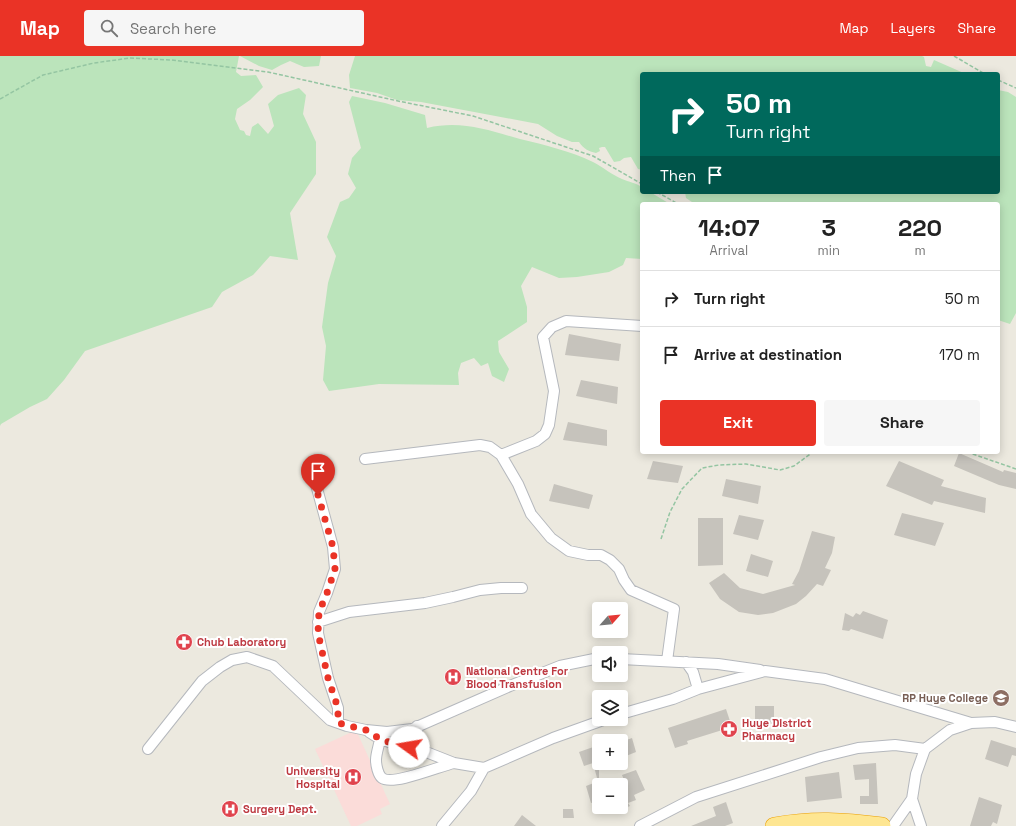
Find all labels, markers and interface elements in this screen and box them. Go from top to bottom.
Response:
search box [84,10,364,46]
text: Map [20,16,60,41]
icon: search [98,17,120,39]
text: Search here [130,19,216,38]
text: Map [839,19,869,37]
text: Layers [891,19,935,37]
text: Share [957,19,996,37]
text: 50 m [726,85,792,121]
icon: right [660,88,712,140]
text: Turn right [726,120,810,143]
icon: arrive [704,164,726,186]
text: Then [660,166,696,185]
text: 14:07 [698,212,760,243]
text: 3 [821,212,836,243]
text: 220 [898,212,942,243]
text: Arrival [709,242,748,259]
text: min [818,242,840,259]
text: m [914,242,926,259]
icon: right [660,288,682,310]
text: Turn right [694,289,765,308]
text: 50 m [945,289,980,308]
icon: arrive [660,344,682,366]
text: Arrive at destination [694,345,842,364]
text: 170 m [939,345,980,364]
button: Exit [660,400,816,446]
button: Share [824,400,980,446]
pin [301,454,335,495]
icon: arrive [307,460,329,482]
north arrow [592,602,628,638]
map controls [592,602,628,814]
pharmacy icon: Chub Laboratory [174,632,194,652]
place label: Chub Laboratory [197,635,286,649]
button: sound [592,646,628,682]
place label: National Centre For Blood Transfusion [466,664,569,691]
hospital icon: National Centre For Blood Transfusion [443,667,463,687]
school or university icon: RP Huye College [991,688,1011,708]
button: layers [592,690,628,726]
place label: RP Huye College [902,691,988,705]
place label: Huye District Pharmacy [742,716,811,743]
pharmacy icon: Huye District Pharmacy [719,719,739,739]
position arrow [388,726,430,768]
button: + [592,734,628,770]
place label: University Hospital [286,764,340,791]
hospital icon: University Hospital [343,767,363,787]
button: − [592,778,628,814]
hospital icon: Surgery Dept. [220,799,240,819]
place label: Surgery Dept. [243,802,317,816]

